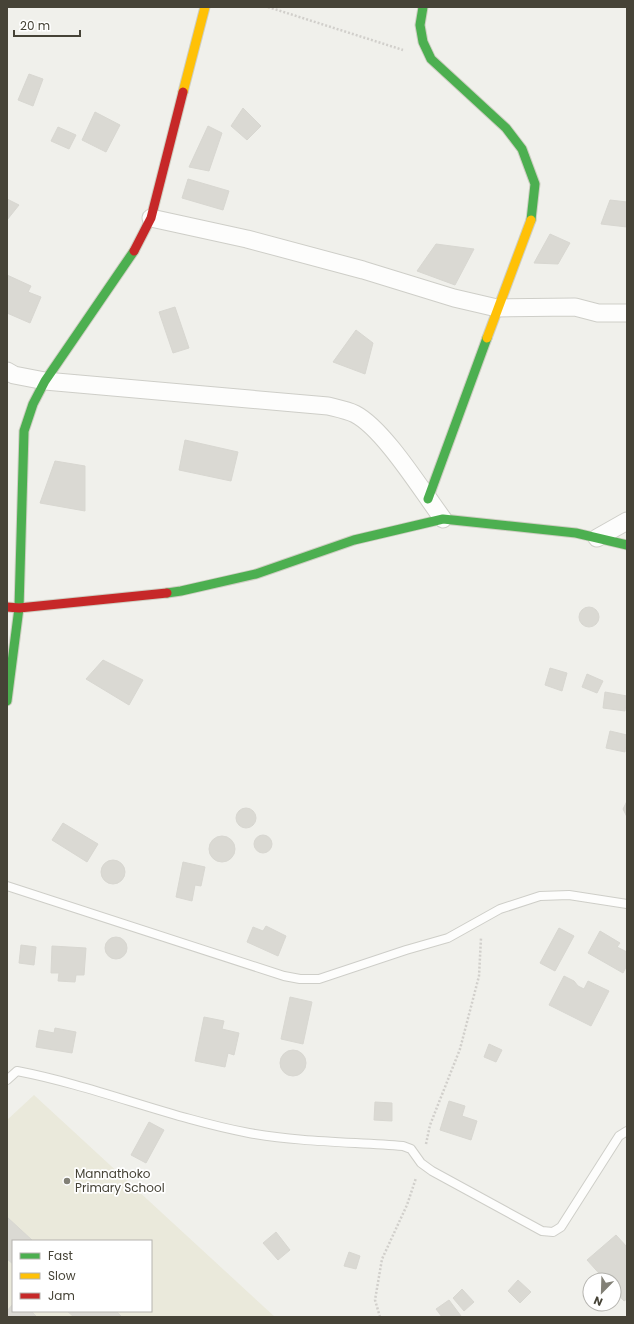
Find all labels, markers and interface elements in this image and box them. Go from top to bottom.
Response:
scale bar [14,12,80,38]
text: 20 m [20,17,50,34]
place label: Mannathoko Primary School [75,1165,165,1196]
marker: Mannathoko Primary School [62,1176,72,1186]
legend [12,1240,152,1312]
text: Fast [48,1247,73,1264]
text: Slow [48,1267,76,1284]
north arrow [582,1272,622,1312]
text: Jam [48,1287,75,1304]
text: N [591,1292,605,1310]

